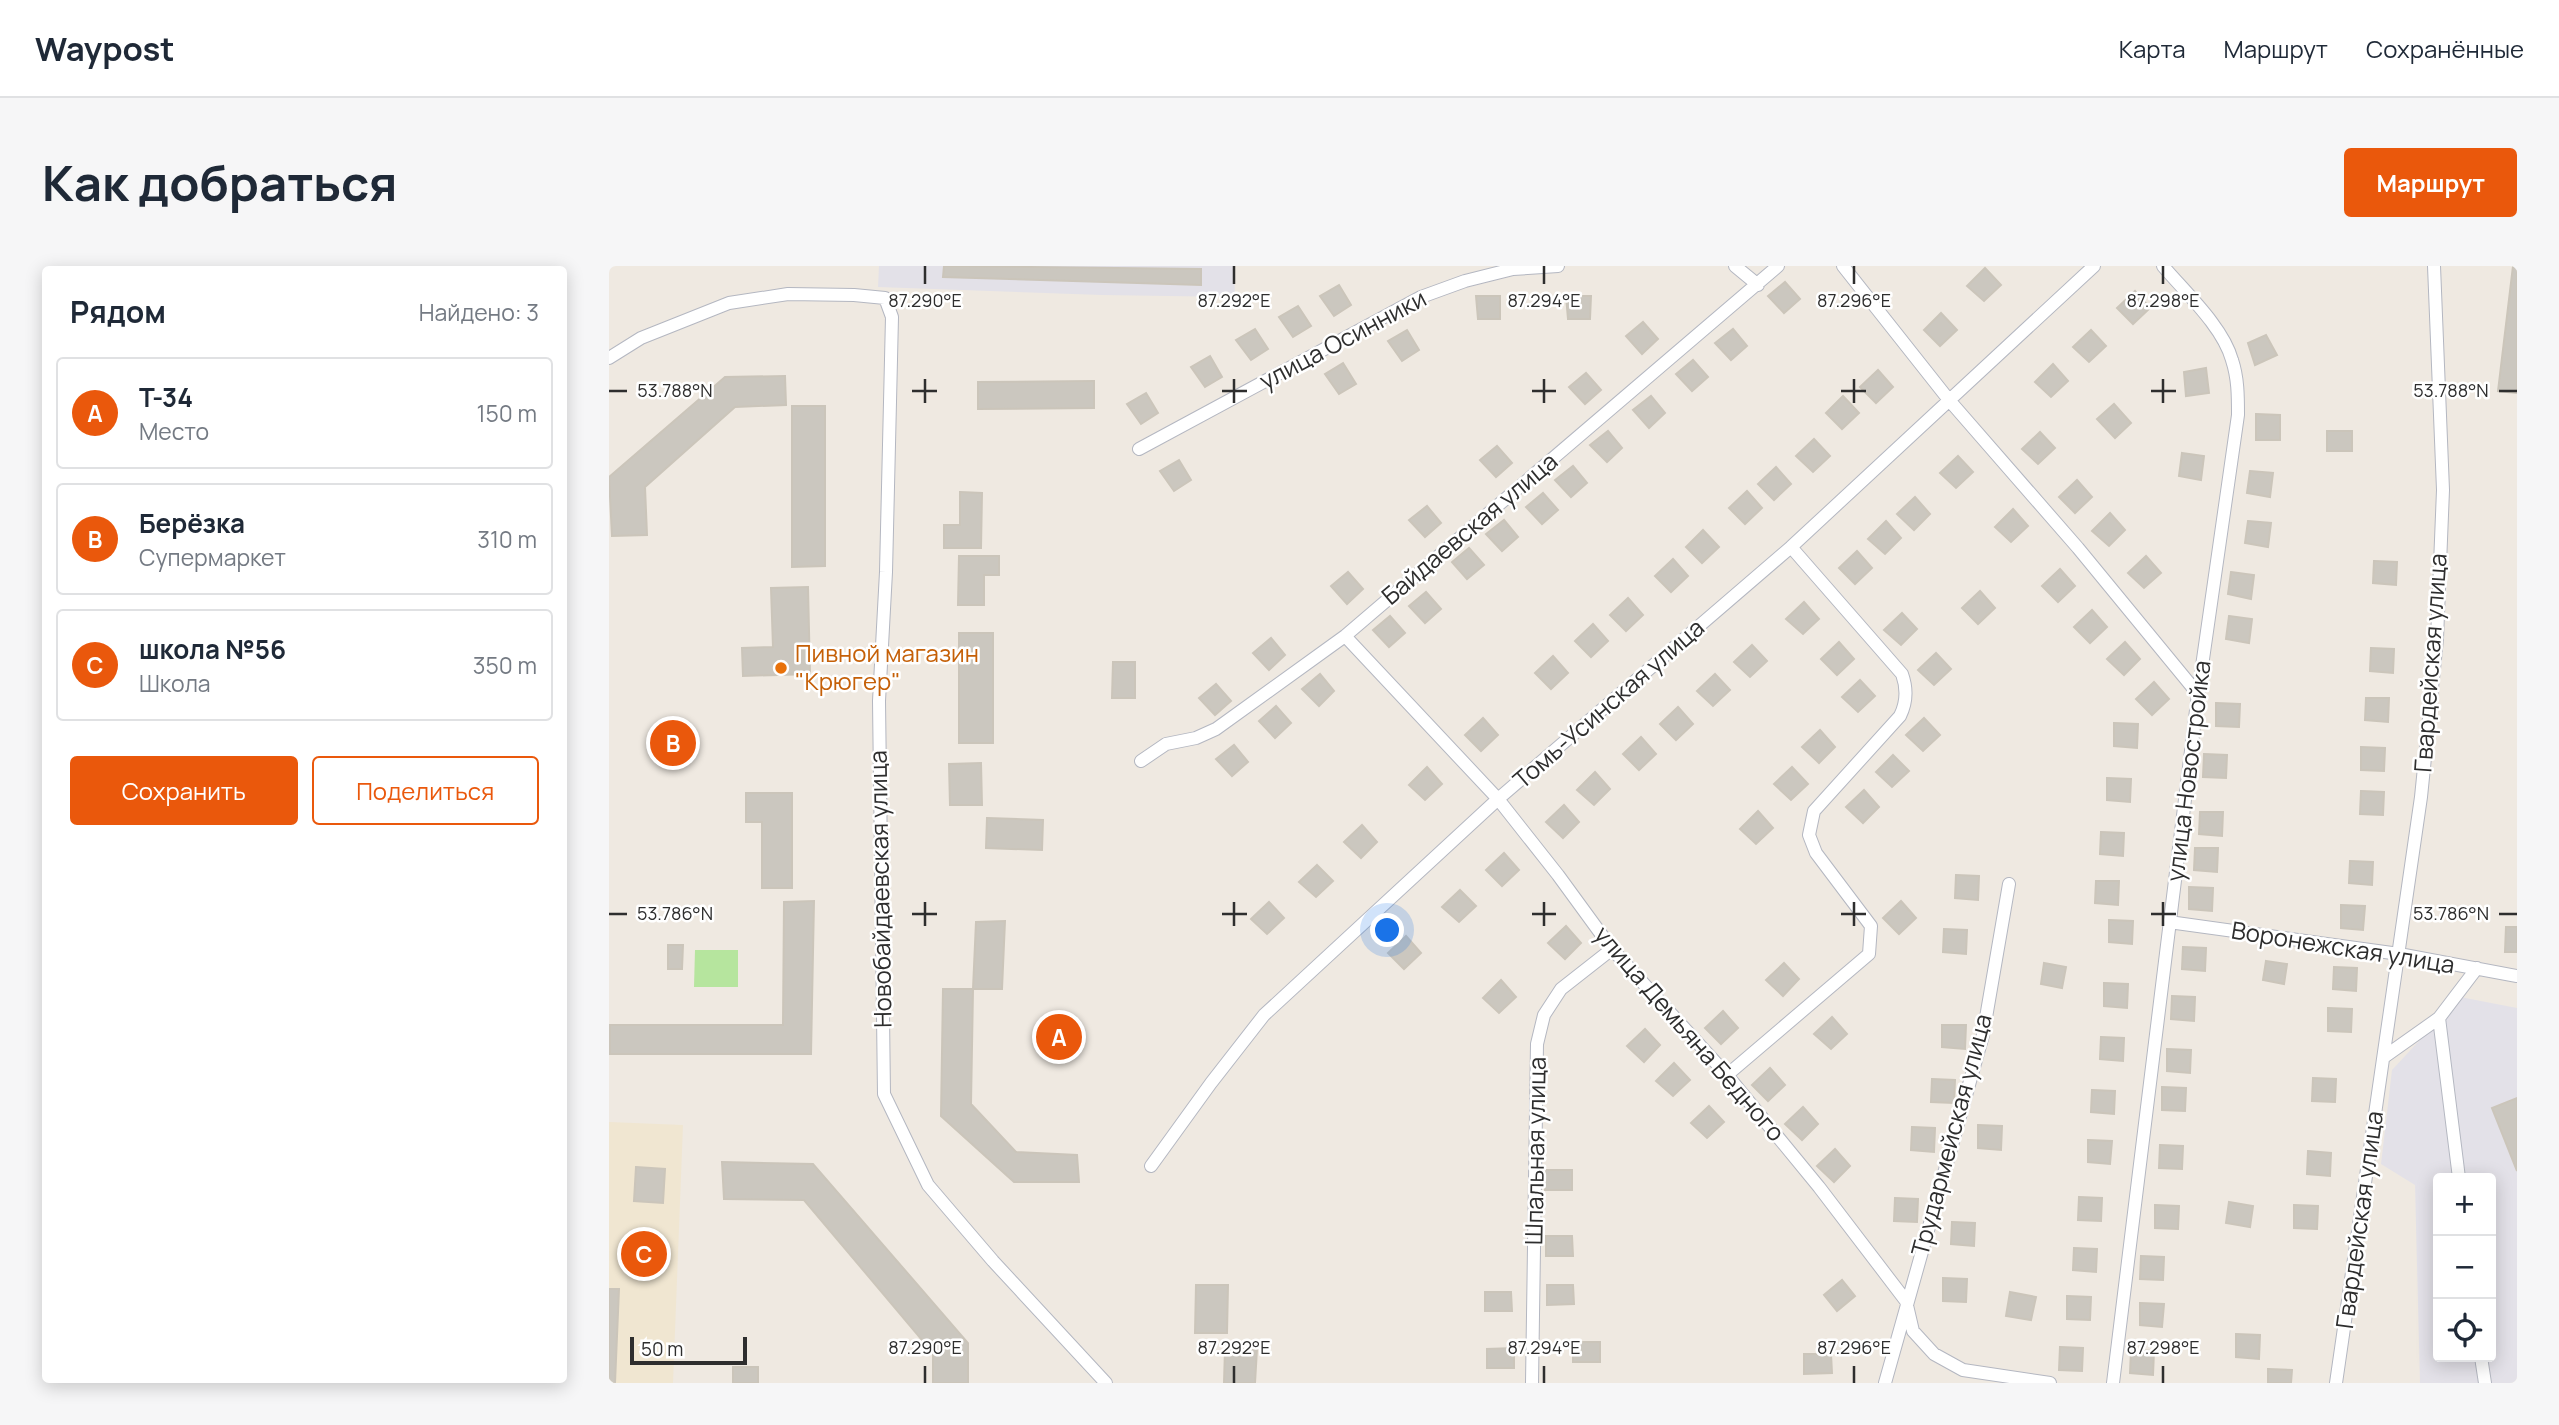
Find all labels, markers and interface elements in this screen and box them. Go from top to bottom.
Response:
text: Waypost [35,26,175,71]
text: Карта [2119,32,2186,65]
text: Маршрут [2224,32,2328,65]
text: Сохранённые [2366,32,2524,65]
button: Маршрут [2344,148,2517,217]
text: Как добраться [42,149,397,216]
street label: улица Осинники [1253,281,1431,397]
text: 87.290°E [888,288,962,312]
text: 87.292°E [1198,288,1270,312]
text: 87.294°E [1507,288,1581,312]
text: 87.296°E [1817,288,1891,312]
text: 87.298°E [2126,288,2200,312]
text: Рядом [70,291,166,332]
text: Найдено: 3 [419,296,539,328]
text: 53.788°N [637,378,713,402]
text: 53.788°N [2413,378,2489,402]
text: T-34 [139,379,193,415]
text: A [87,397,103,429]
text: 150 m [477,397,537,429]
text: Место [139,415,209,447]
street label: Байдаевская улица [1374,444,1564,611]
text: Берёзка [139,505,245,541]
text: B [88,523,102,555]
text: 310 m [477,523,537,555]
text: Супермаркет [139,541,286,573]
street label: Гвардейская улица [2405,552,2454,774]
street label: Томь-Усинская улица [1505,611,1711,795]
text: школа №56 [139,631,286,667]
place label: Пивной магазин "Крюгер" [795,636,979,697]
text: C [87,649,104,681]
text: 350 m [473,649,537,681]
street label: улица Новостройка [2158,658,2217,883]
marker: Пивной магазин "Крюгер" [773,660,789,676]
text: Школа [139,667,211,699]
pin: B [650,717,696,769]
street label: Новобайдаевская улица [861,750,898,1028]
button: Сохранить [70,756,298,825]
button: Поделиться [312,756,539,825]
text: 53.786°N [637,901,713,925]
text: 53.786°N [2413,901,2489,925]
your location [1370,913,1404,947]
street label: Воронежская улица [2229,913,2457,980]
street label: улица Демьяна Бедного [1587,918,1793,1148]
street label: Трудармейская улица [1902,1010,1999,1259]
pin: A [1036,1011,1082,1063]
street label: Шпальная улица [1516,1056,1553,1245]
street label: Гвардейская улица [2327,1109,2390,1331]
map controls [2433,1173,2496,1362]
button: + [2433,1173,2496,1236]
pin: C [621,1228,667,1280]
button: − [2433,1236,2496,1299]
button: locate [2433,1299,2496,1362]
scale bar [630,1334,747,1366]
text: 87.290°E [888,1335,962,1359]
text: 87.292°E [1198,1335,1270,1359]
text: 87.294°E [1507,1335,1581,1359]
text: 87.296°E [1817,1335,1891,1359]
text: 87.298°E [2126,1335,2200,1359]
text: 50 m [641,1336,683,1362]

